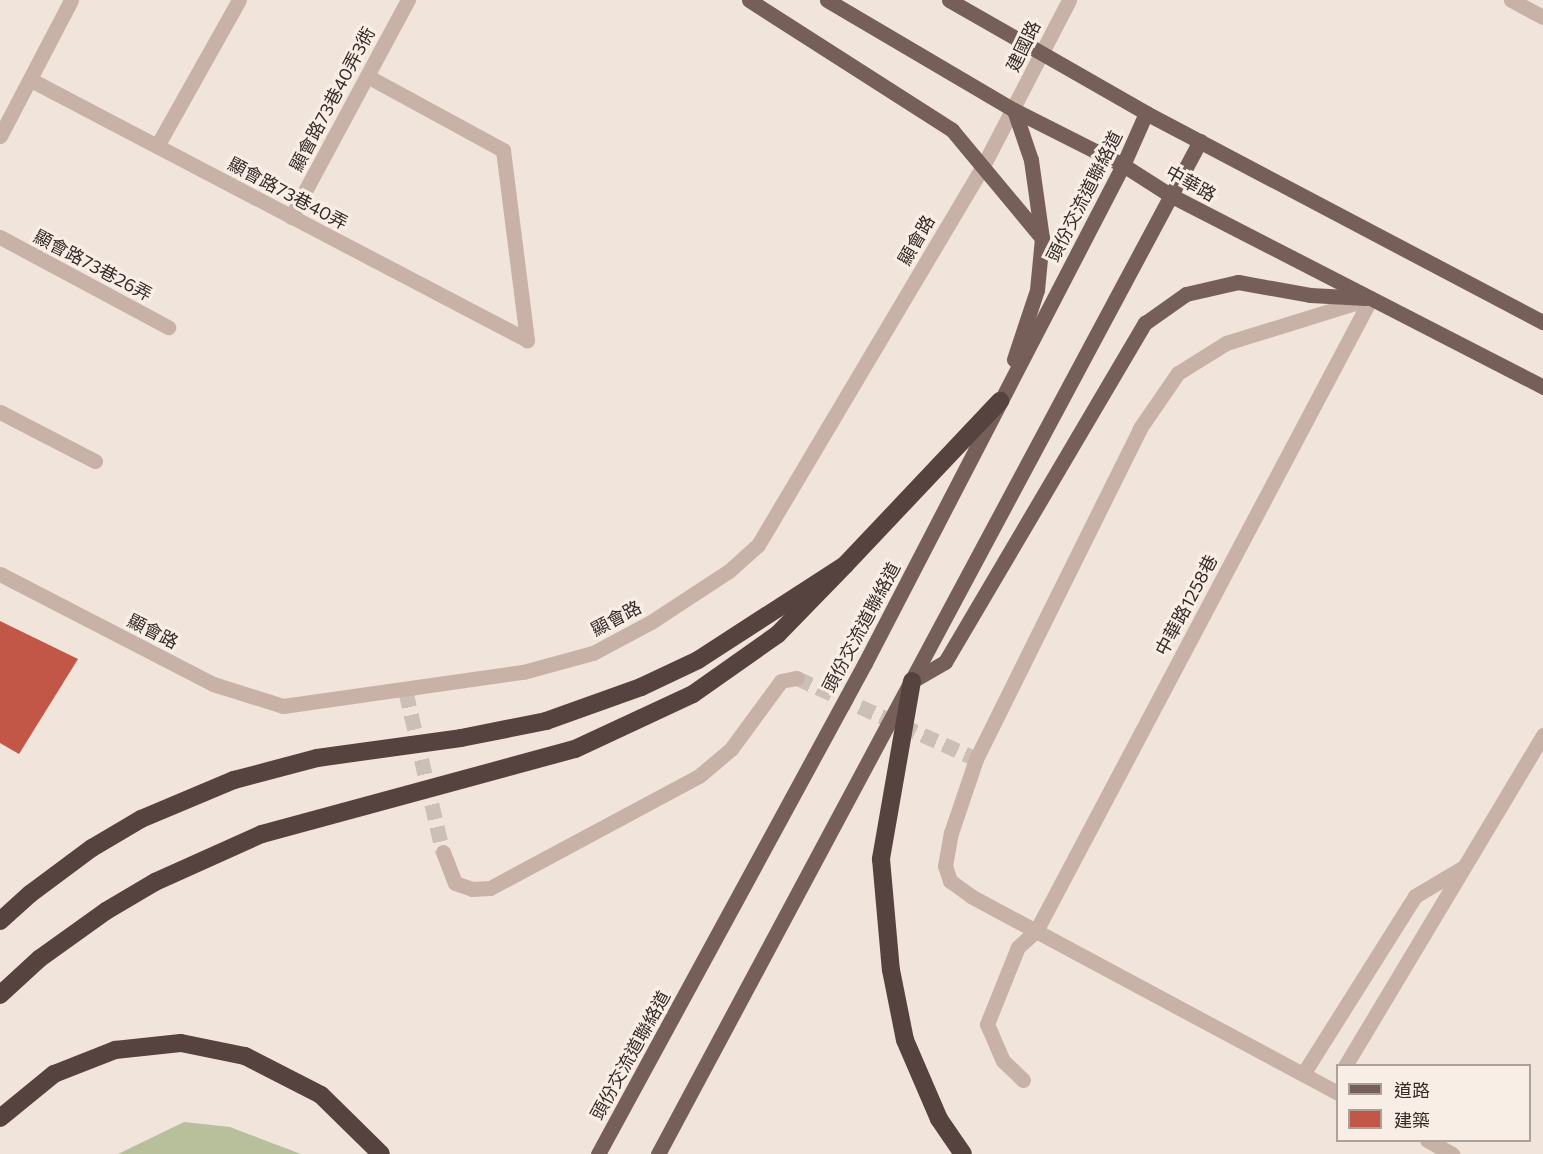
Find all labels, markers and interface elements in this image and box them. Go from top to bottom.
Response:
street label: 建國路 [1001,17,1045,75]
street label: 顯會路73巷40弄3衖 [285,23,379,175]
street label: 頭份交流道聯絡道 [1042,127,1126,265]
street label: 顯會路73巷40弄 [225,152,351,234]
street label: 中華路 [1162,160,1220,206]
street label: 顯會路 [893,211,939,269]
street label: 顯會路73巷26弄 [30,225,156,305]
street label: 中華路1258巷 [1150,551,1222,659]
street label: 頭份交流道聯絡道 [818,558,904,696]
street label: 顯會路 [587,596,645,640]
street label: 顯會路 [124,609,182,653]
street label: 頭份交流道聯絡道 [586,987,674,1123]
legend [1336,1064,1531,1142]
text: 道路 [1394,1079,1430,1101]
text: 建築 [1394,1109,1430,1131]

